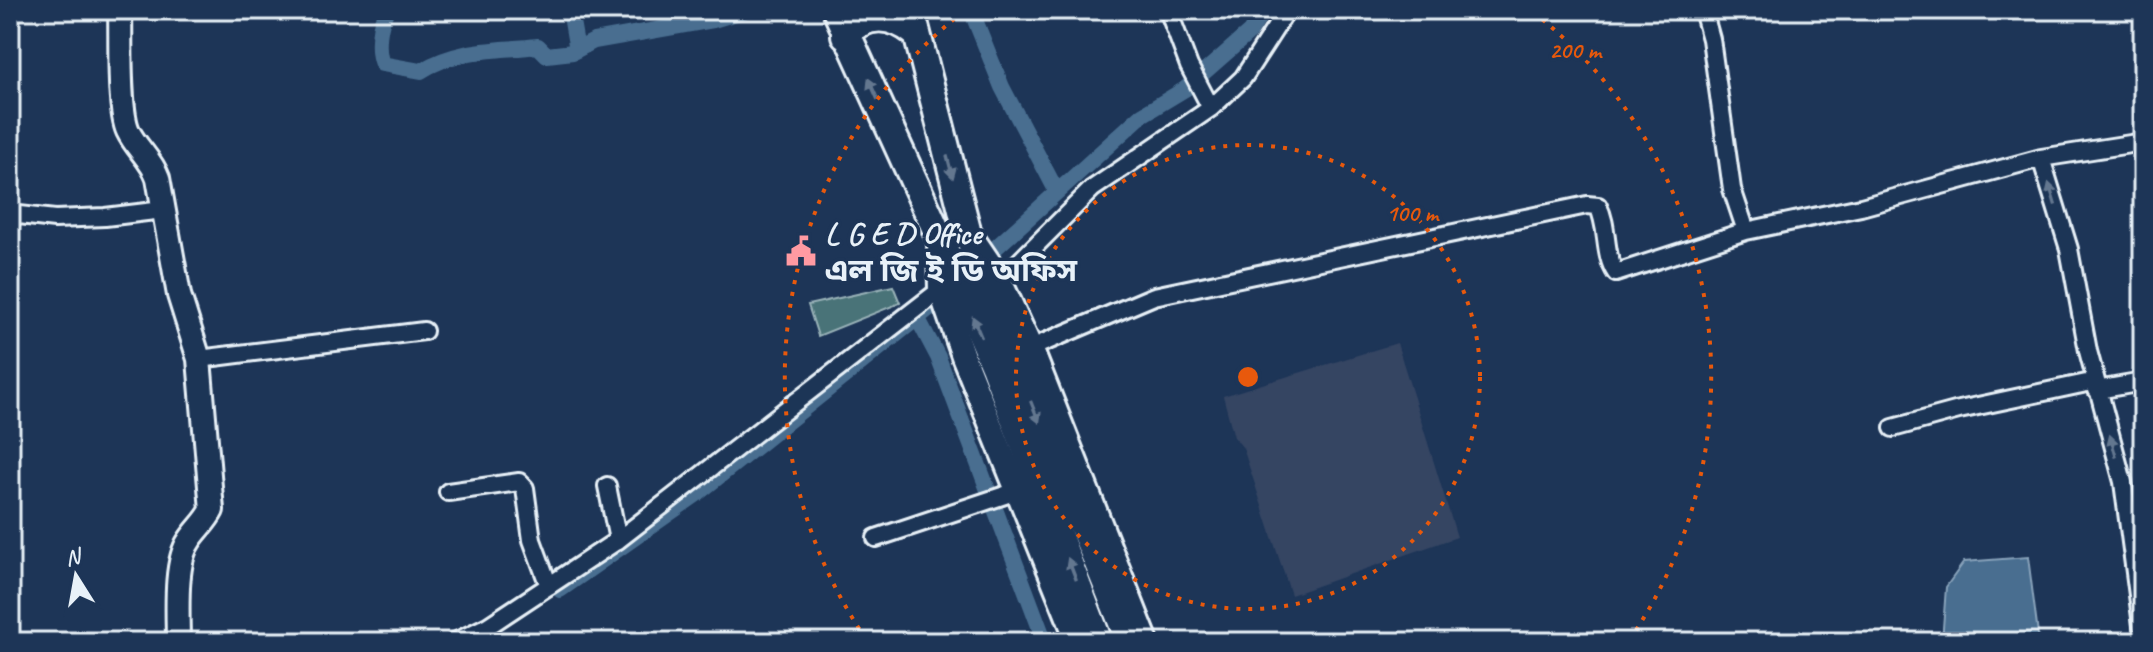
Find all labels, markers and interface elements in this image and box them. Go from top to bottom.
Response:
text: 200 m [1549,35,1603,65]
one-way arrow [866,77,880,100]
one-way arrow [945,155,957,180]
one-way arrow [2045,181,2058,205]
text: 100 m [1386,198,1440,228]
place label: L G E D Office এল জি ই ডি অফিস [825,213,1078,291]
public building icon: L G E D Office এল জি ই ডি অফিস [784,234,818,268]
one-way arrow [971,315,984,339]
centre of rings [1234,363,1262,391]
one-way arrow [1029,400,1042,424]
one-way arrow [2106,433,2119,457]
north arrow [36,536,116,616]
text: N [63,542,85,572]
one-way arrow [1065,557,1078,581]

